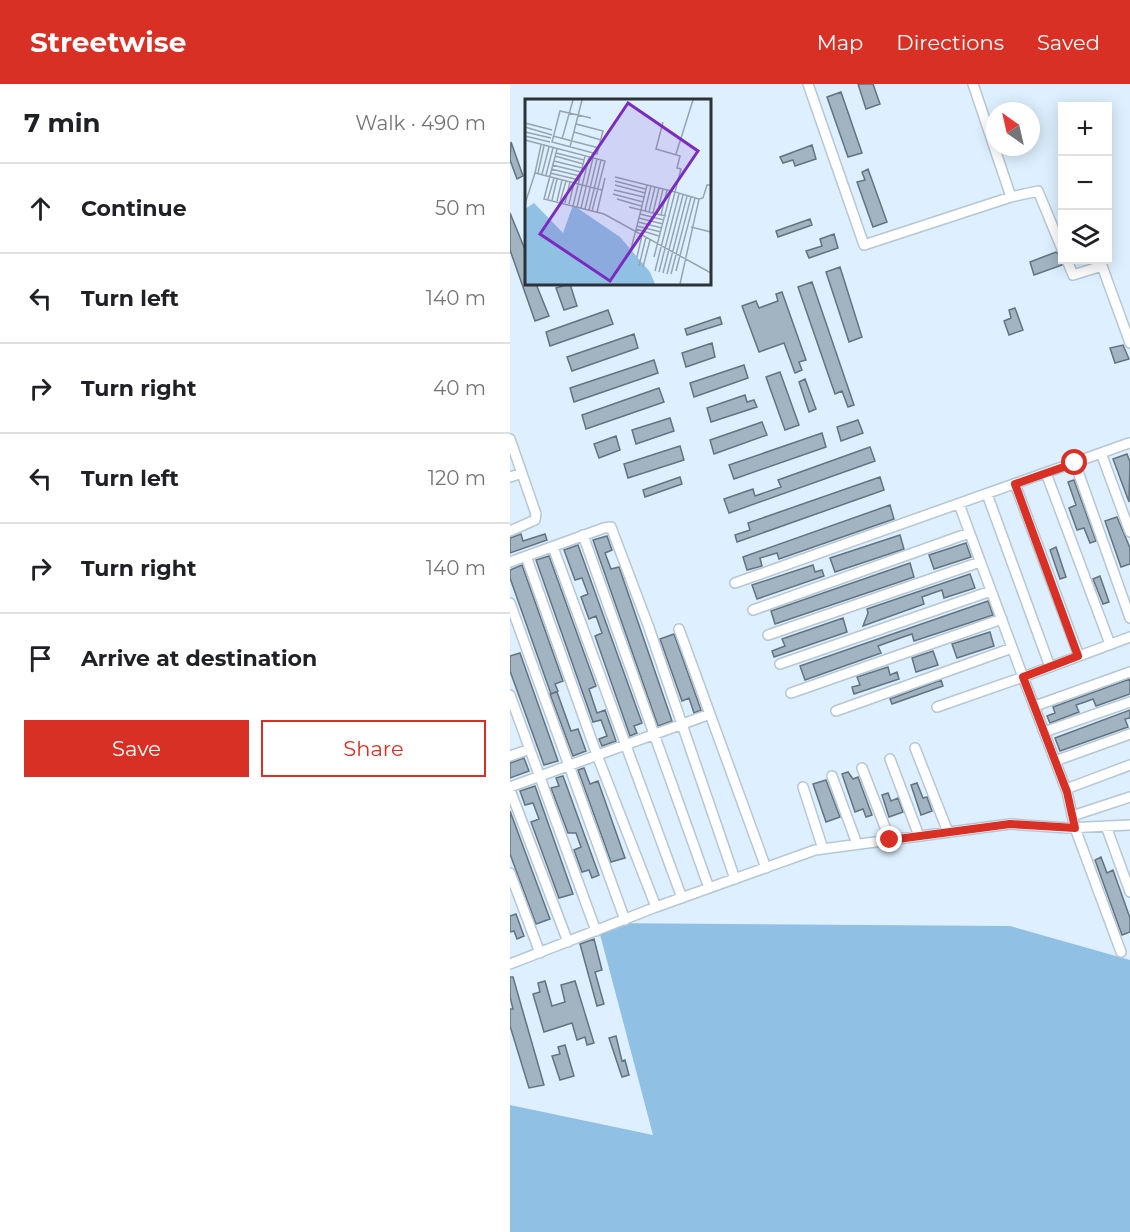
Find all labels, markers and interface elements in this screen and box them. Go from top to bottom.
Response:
text: Streetwise [30,25,186,59]
text: Map [817,30,863,55]
text: Directions [896,30,1004,55]
text: Saved [1037,30,1100,55]
inset map [525,99,711,285]
north arrow [986,102,1040,156]
map controls [1058,102,1112,264]
button: + [1058,102,1112,156]
text: 7 min [24,107,101,139]
text: Walk · 490 m [355,111,486,135]
button: − [1058,156,1112,210]
icon: ahead [24,192,57,225]
text: Continue [81,195,187,222]
text: 50 m [435,196,486,220]
button: layers [1058,210,1112,264]
icon: left [24,282,57,315]
text: Turn left [81,285,179,312]
text: 140 m [426,286,486,310]
icon: right [24,372,57,405]
text: Turn right [81,375,196,402]
text: 40 m [433,376,486,400]
route start [1061,449,1087,475]
icon: left [24,462,57,495]
text: Turn left [81,465,179,492]
text: 120 m [428,466,486,490]
icon: right [24,552,57,585]
text: Turn right [81,555,196,582]
text: 140 m [426,556,486,580]
icon: arrive [24,642,57,675]
text: Arrive at destination [81,645,317,672]
button: Save [24,720,249,777]
button: Share [261,720,486,777]
route end [876,826,902,852]

